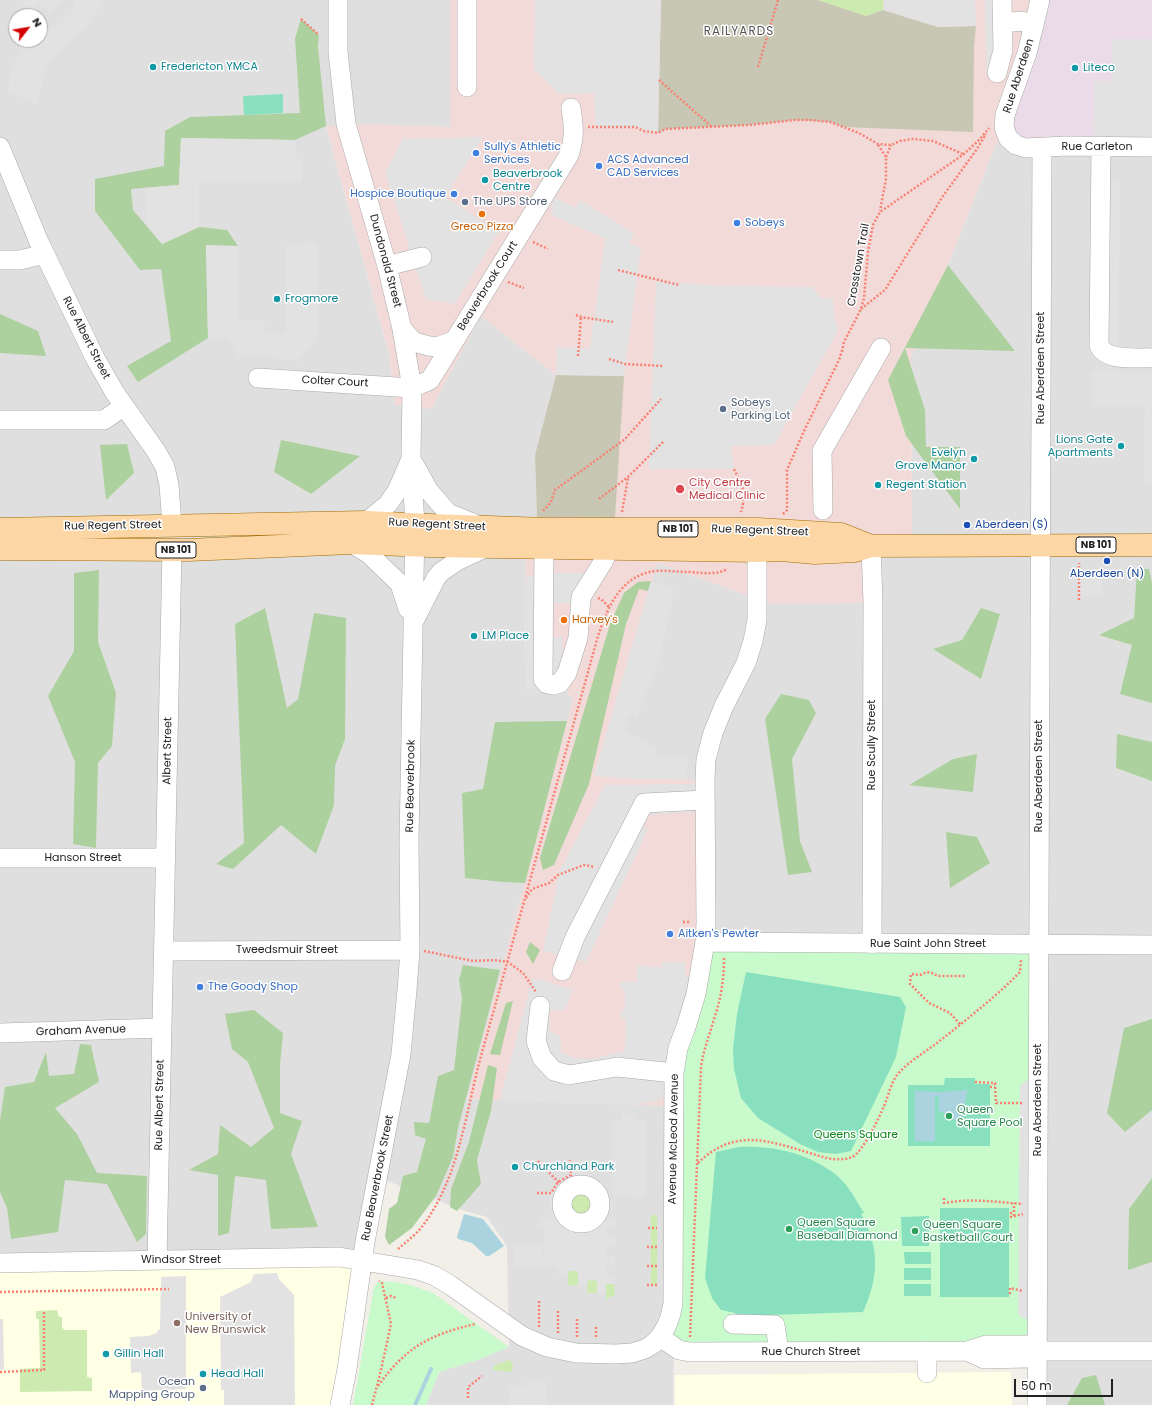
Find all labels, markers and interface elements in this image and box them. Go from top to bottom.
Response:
north arrow [8,8,48,48]
text: N [28,15,46,30]
district label: RAILYARDS [704,25,774,39]
street label: Rue Aberdeen [1001,37,1037,115]
place label: Fredericton YMCA [161,60,258,74]
place label: Liteco [1083,61,1115,75]
marker: Fredericton YMCA [148,62,158,72]
marker: Liteco [1070,63,1080,73]
place label: Sully's Athletic Services [484,140,561,166]
street label: Rue Carleton [1061,140,1133,154]
marker: Sully's Athletic Services [471,148,481,158]
place label: ACS Advanced CAD Services [607,153,689,179]
marker: ACS Advanced CAD Services [594,161,604,171]
place label: Beaverbrook Centre [493,167,562,193]
marker: Beaverbrook Centre [480,175,490,185]
place label: Hospice Boutique [350,187,446,201]
marker: Hospice Boutique [449,189,459,199]
place label: The UPS Store [473,195,547,209]
marker: The UPS Store [460,197,470,207]
marker: Greco Pizza [477,209,487,219]
street label: Dundonald Street [366,213,404,309]
place label: Sobeys [745,216,785,230]
marker: Sobeys [732,218,742,228]
place label: Greco Pizza [451,220,513,234]
street label: Crosstown Trail [845,222,873,308]
street label: Beaverbrook Court [455,239,521,333]
place label: Frogmore [285,292,338,306]
street label: Rue Albert Street [59,294,113,382]
marker: Frogmore [272,294,282,304]
street label: Rue Aberdeen Street [1034,312,1048,424]
street label: Colter Court [301,374,369,390]
place label: Sobeys Parking Lot [731,396,790,422]
marker: Sobeys Parking Lot [718,404,728,414]
place label: Lions Gate Apartments [1048,433,1113,459]
marker: Lions Gate Apartments [1116,441,1126,451]
place label: Evelyn Grove Manor [895,446,966,472]
marker: Evelyn Grove Manor [969,454,979,464]
place label: City Centre Medical Clinic [689,476,766,502]
place label: Regent Station [886,478,966,492]
marker: Regent Station [873,480,883,490]
marker: City Centre Medical Clinic [674,483,686,495]
street label: Rue Regent Street [388,516,486,534]
place label: Aberdeen (S) [975,518,1048,532]
street label: Rue Regent Street [64,519,162,533]
marker: Aberdeen (S) [962,520,972,530]
road number: NB 101 [658,521,698,537]
street label: Rue Regent Street [711,523,809,539]
road number: NB 101 [1076,537,1116,553]
road number: NB 101 [156,542,196,558]
marker: Aberdeen (N) [1102,556,1112,566]
place label: Aberdeen (N) [1070,567,1144,581]
place label: Harvey's [572,613,618,627]
marker: Harvey's [559,615,569,625]
place label: LM Place [482,629,529,643]
marker: LM Place [469,631,479,641]
street label: Rue Scully Street [865,700,879,790]
street label: Albert Street [161,717,175,785]
street label: Rue Aberdeen Street [1032,720,1046,832]
street label: Rue Beaverbrook [404,739,418,833]
street label: Hanson Street [44,851,122,865]
place label: Aitken's Pewter [678,927,759,941]
marker: Aitken's Pewter [665,929,675,939]
street label: Rue Saint John Street [870,937,986,951]
street label: Tweedsmuir Street [236,943,338,957]
place label: The Goody Shop [208,980,298,994]
marker: The Goody Shop [195,982,205,992]
street label: Graham Avenue [36,1023,126,1039]
street label: Rue Aberdeen Street [1031,1044,1045,1156]
street label: Rue Albert Street [153,1059,167,1151]
street label: Avenue McLeod Avenue [666,1074,682,1204]
place label: Queen Square Pool [957,1103,1022,1129]
marker: Queen Square Pool [944,1111,954,1121]
street label: Rue Beaverbrook Street [359,1114,397,1242]
park label: Queens Square [814,1128,898,1142]
place label: Churchland Park [523,1160,615,1174]
marker: Churchland Park [510,1162,520,1172]
place label: Queen Square Baseball Diamond [797,1216,898,1242]
place label: Queen Square Basketball Court [923,1218,1013,1244]
marker: Queen Square Baseball Diamond [784,1224,794,1234]
marker: Queen Square Basketball Court [910,1226,920,1236]
street label: Windsor Street [141,1253,221,1267]
place label: University of New Brunswick [185,1310,266,1336]
marker: University of New Brunswick [172,1318,182,1328]
street label: Rue Church Street [761,1345,861,1359]
place label: Gillin Hall [114,1347,164,1361]
marker: Gillin Hall [101,1349,111,1359]
place label: Head Hall [211,1367,264,1381]
marker: Head Hall [198,1369,208,1379]
scale bar [1016,1371,1115,1397]
place label: Ocean Mapping Group [109,1375,195,1401]
text: 50 m [1021,1377,1052,1394]
marker: Ocean Mapping Group [198,1383,208,1393]

